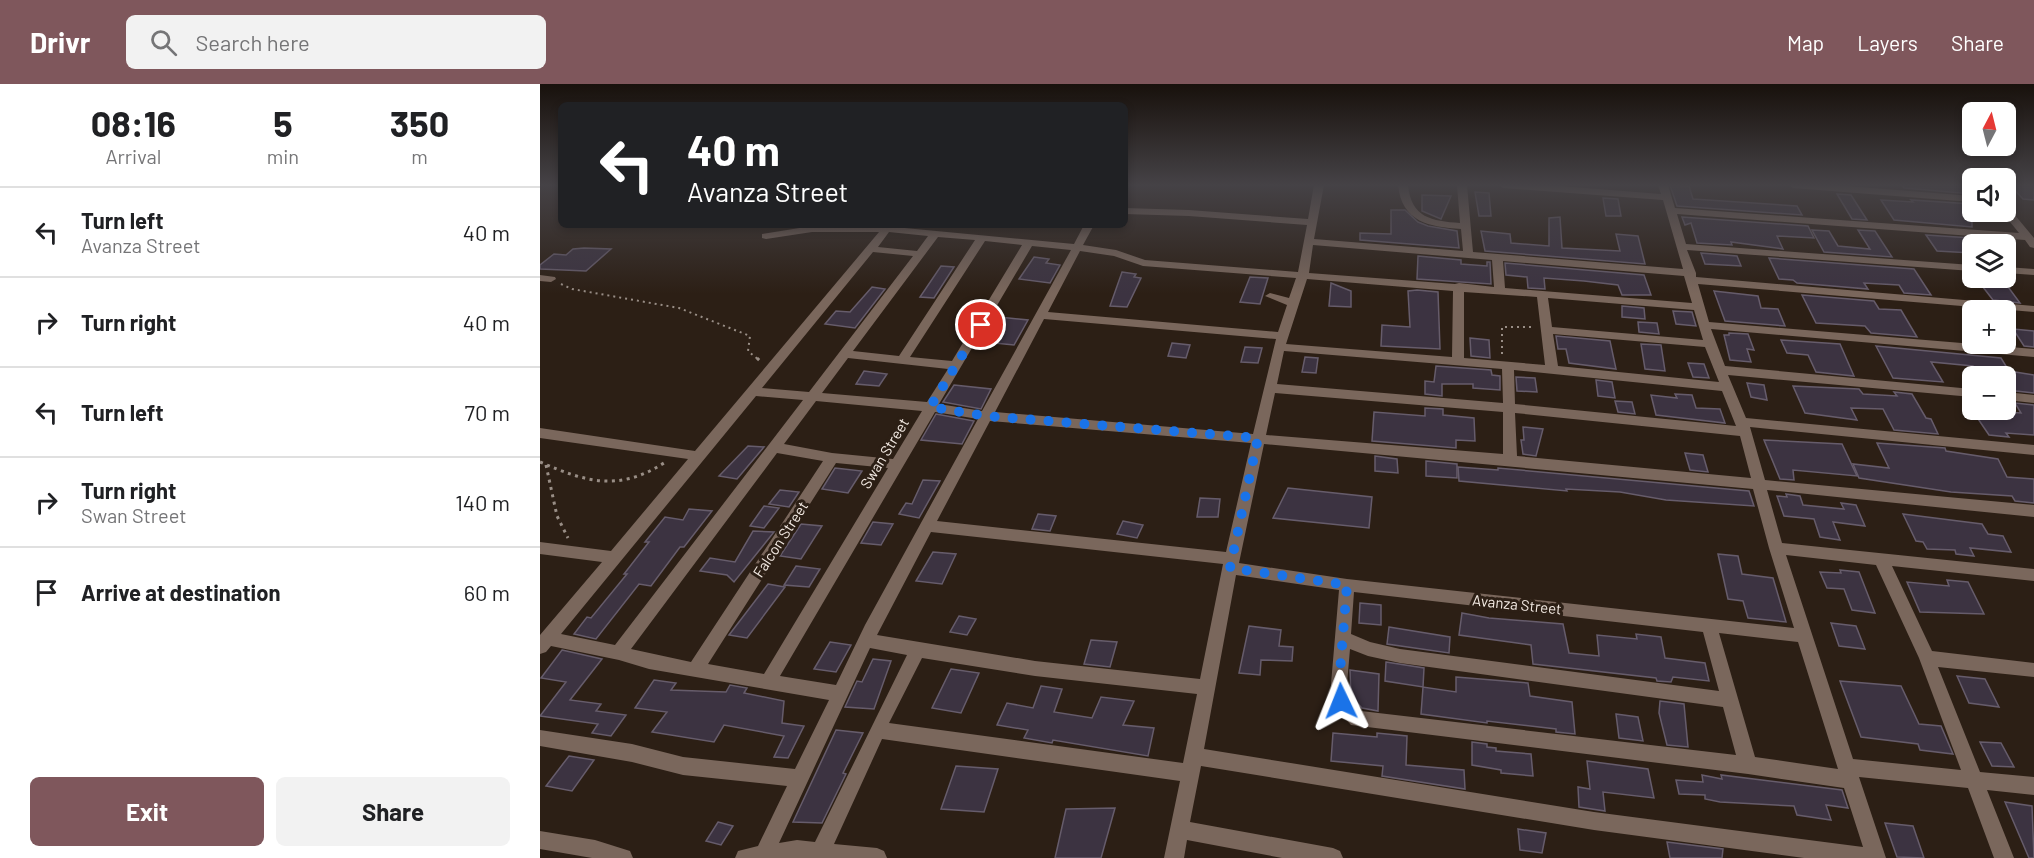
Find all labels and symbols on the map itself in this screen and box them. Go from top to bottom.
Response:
north arrow [1962,102,2016,156]
pin [955,299,1006,350]
street label: Swan Street [856,414,912,492]
street label: Falcon Street [749,498,811,580]
street label: Avanza Street [1471,590,1563,618]
position arrow [1309,669,1373,733]

